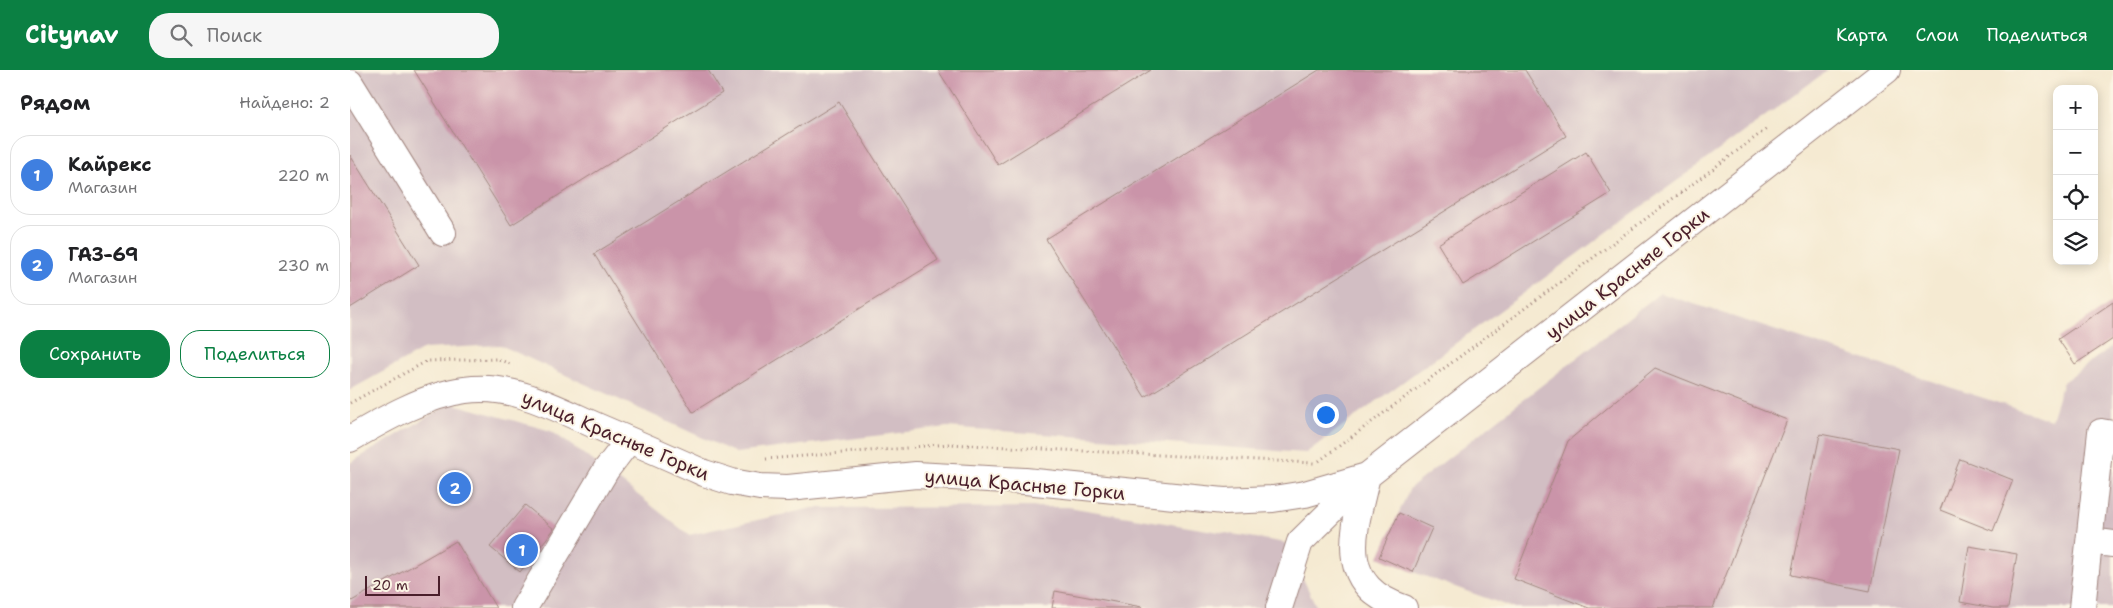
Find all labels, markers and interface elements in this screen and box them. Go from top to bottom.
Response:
search box [149,13,499,58]
text: Citynav [25,19,119,51]
icon: search [167,21,195,49]
text: Поиск [207,23,262,48]
text: Карта [1836,23,1887,47]
text: Слои [1915,23,1959,47]
text: Поделиться [1987,23,2088,47]
map controls [2053,85,2098,265]
button: + [2053,85,2098,130]
text: Рядом [20,89,90,117]
text: Найдено: 2 [239,92,330,113]
button: − [2053,130,2098,175]
text: Кайрекс [68,152,152,177]
text: 1 [33,165,41,186]
text: 220 m [277,165,329,186]
button: locate [2053,175,2098,220]
text: Магазин [68,177,137,198]
street label: улица Красные Горки [1540,202,1714,345]
button: layers [2053,220,2098,265]
text: ГАЗ-69 [68,242,138,267]
text: 2 [31,255,43,276]
text: 230 m [277,255,329,276]
text: Магазин [68,267,137,288]
button: Сохранить [20,330,170,378]
button: Поделиться [180,330,330,378]
street label: улица Красные Горки [518,385,713,486]
your location [1313,402,1339,428]
street label: улица Красные Горки [924,463,1126,506]
pin: 2 [439,469,471,507]
pin: 1 [506,531,538,569]
scale bar [365,573,440,596]
text: 20 m [372,576,408,594]

